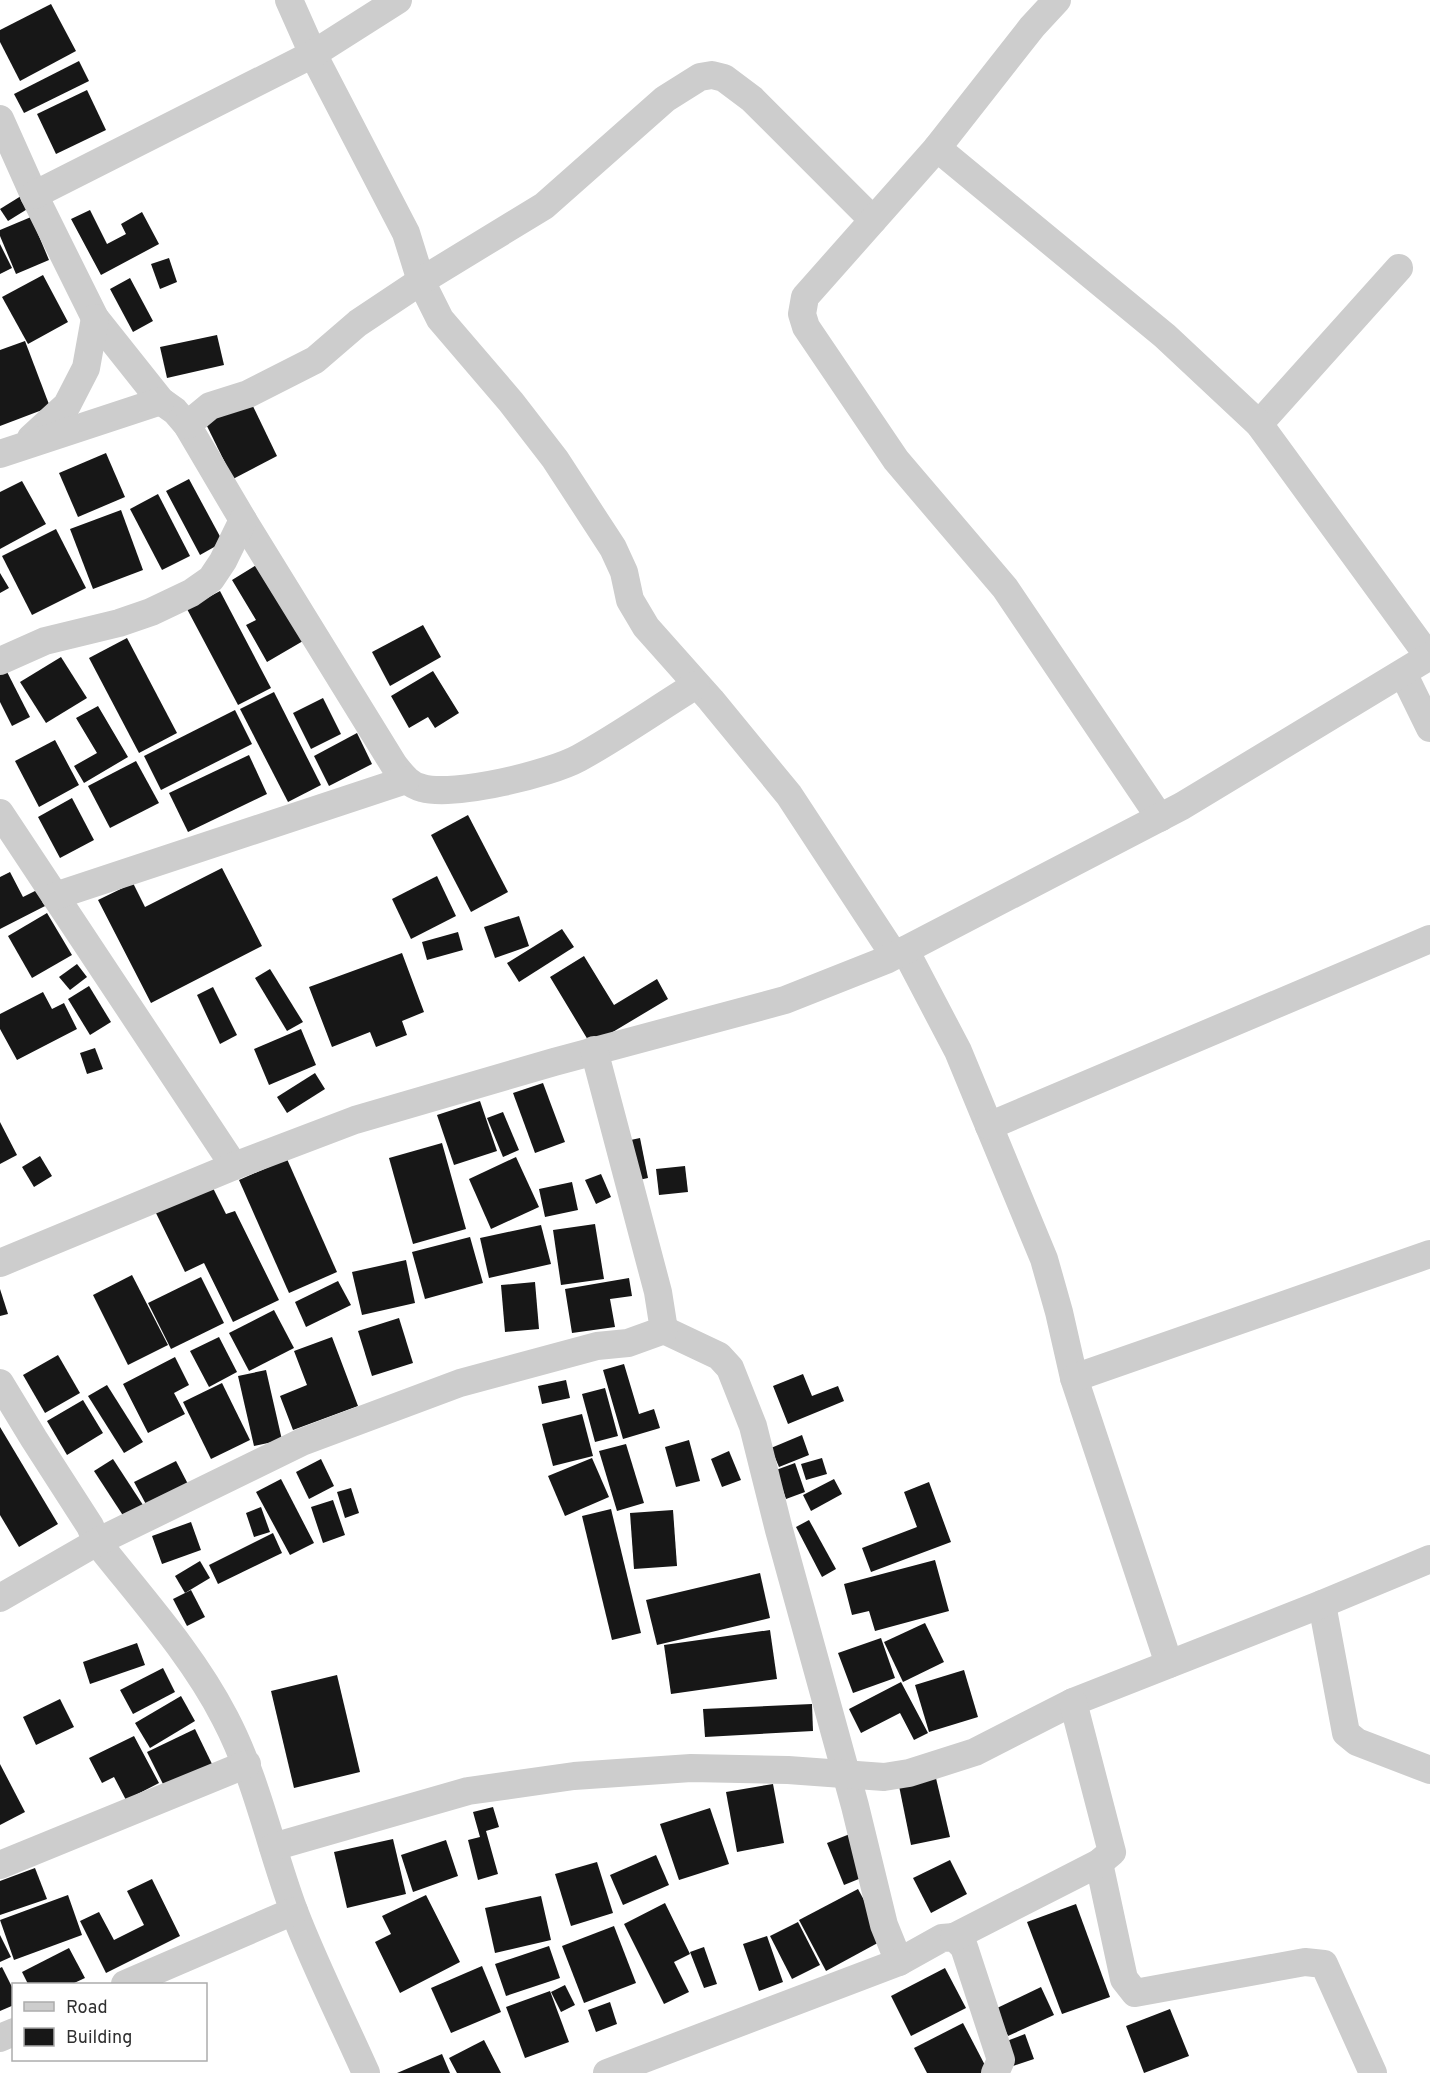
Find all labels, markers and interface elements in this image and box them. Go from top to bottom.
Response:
legend [12,1983,207,2061]
text: Road [66,1997,108,2020]
text: Building [66,2027,132,2050]

